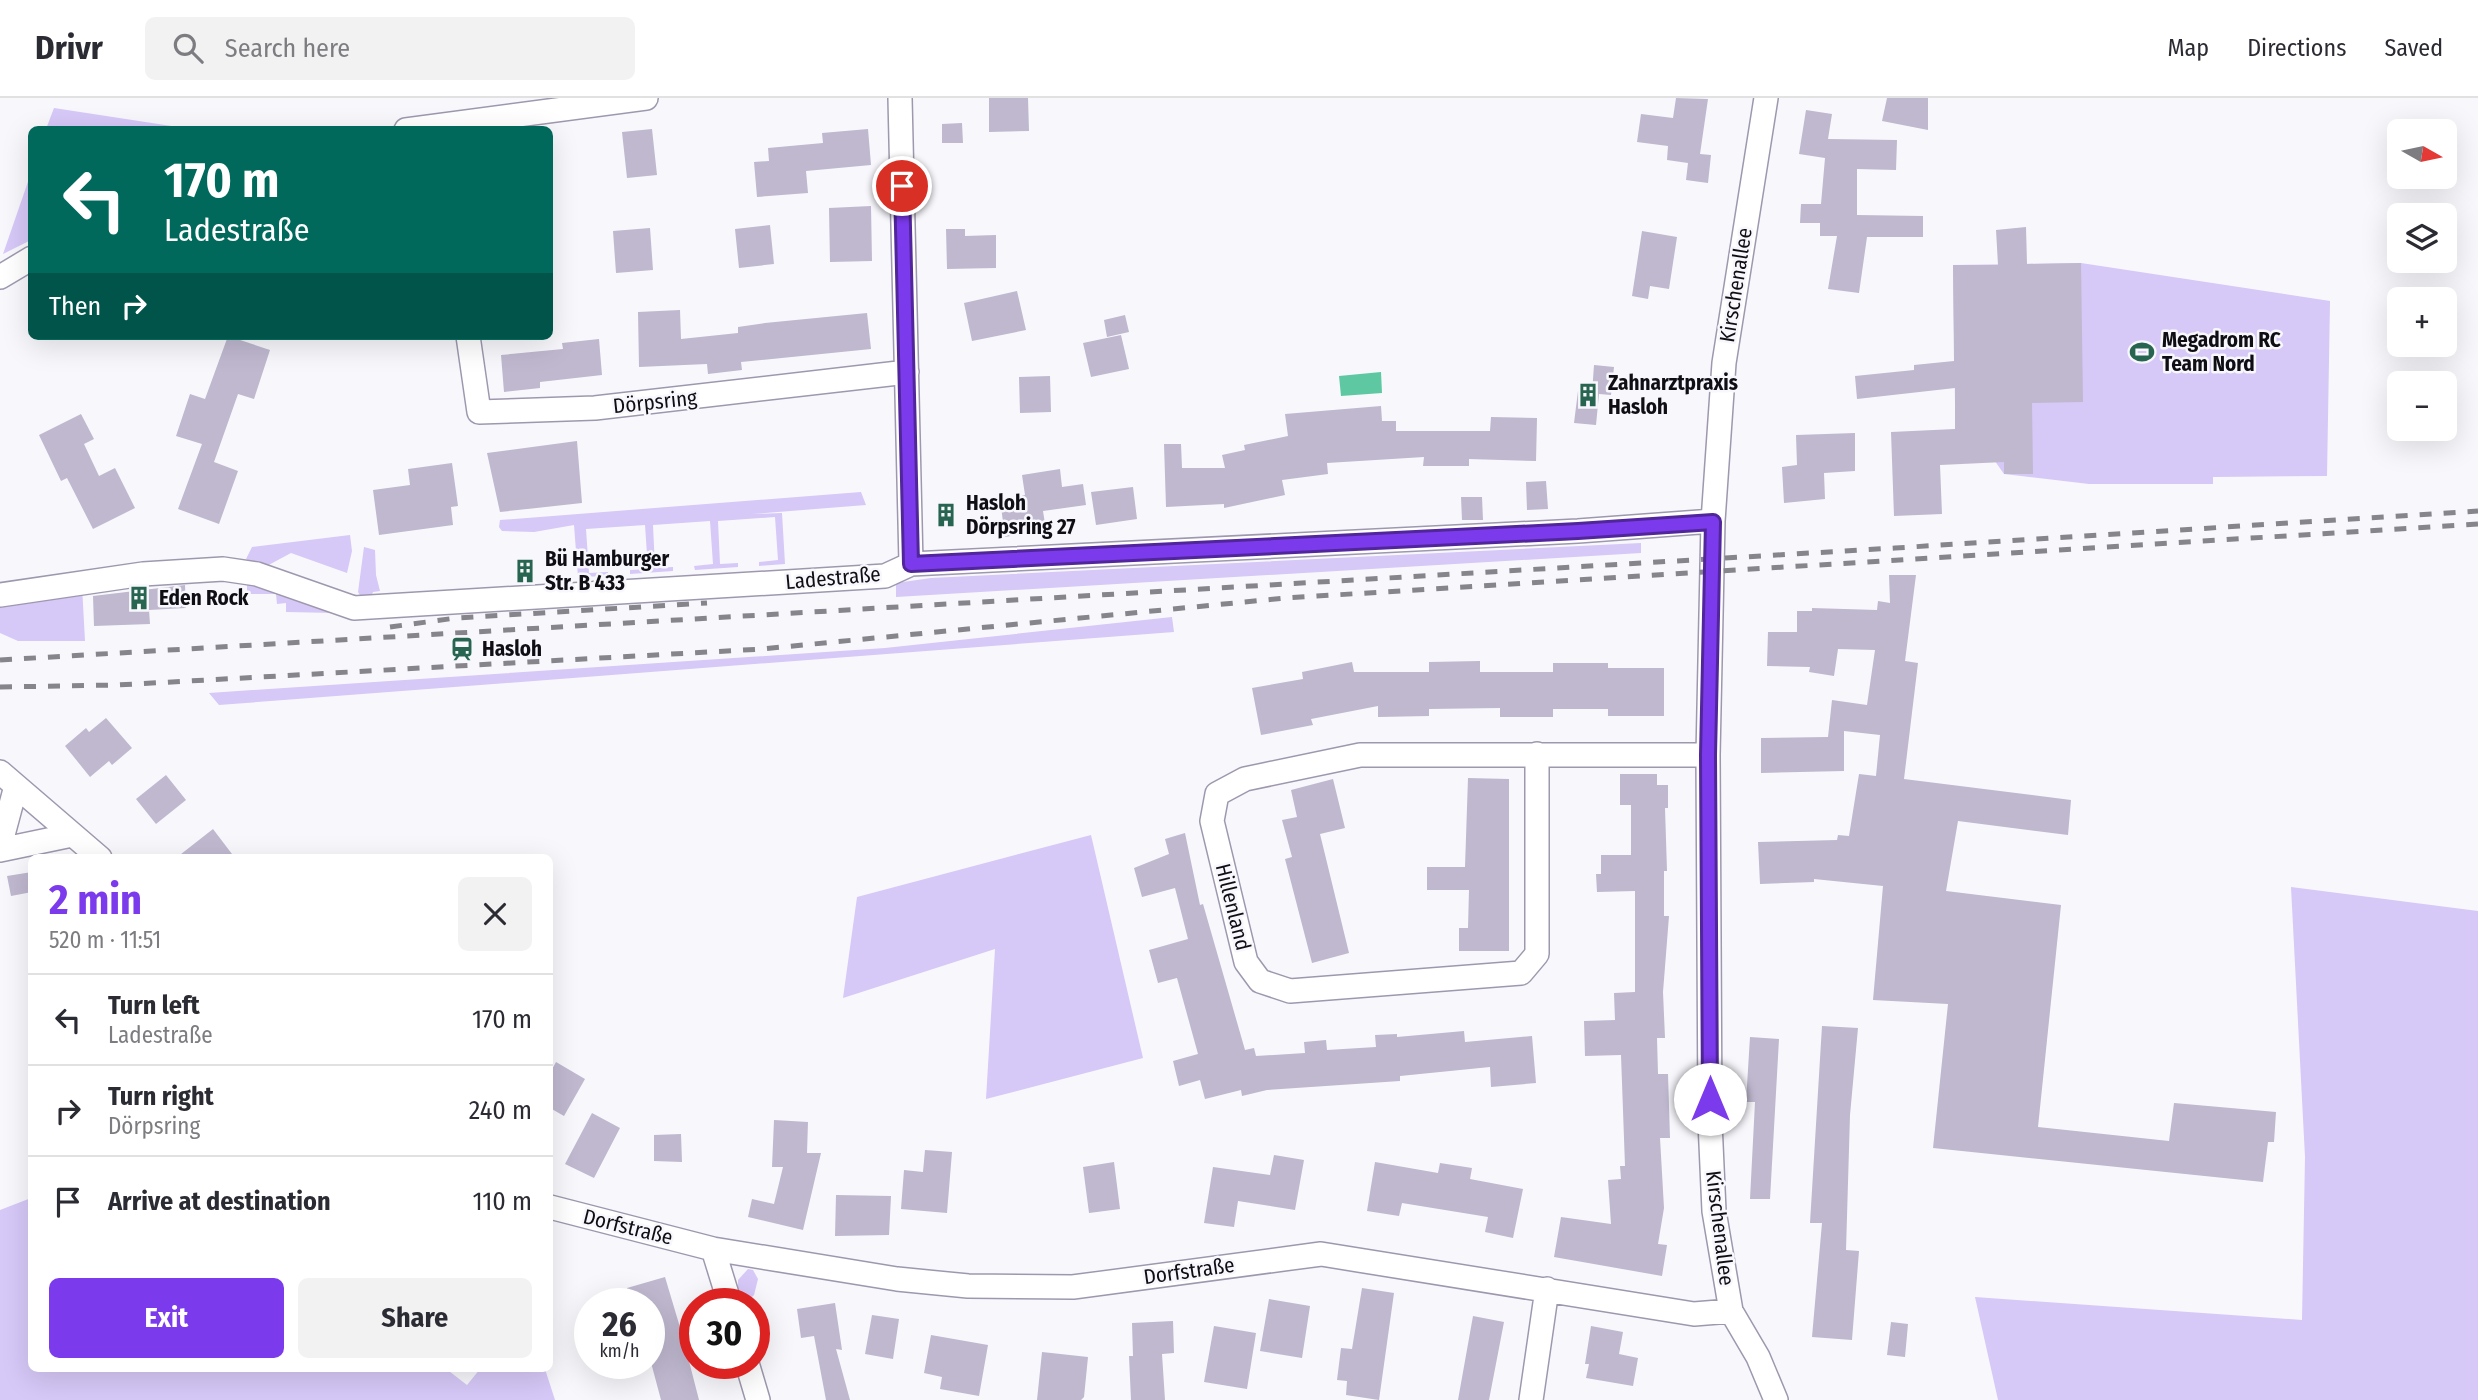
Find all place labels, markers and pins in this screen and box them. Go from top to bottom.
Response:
pin [872,156,932,216]
place label: Megadrom RC Team Nord [2162,327,2281,377]
sports icon: Megadrom RC Team Nord [2128,338,2156,366]
place label: Zahnarztpraxis Hasloh [1608,370,1738,420]
building icon: Zahnarztpraxis Hasloh [1574,381,1602,409]
place label: Hasloh Dörpsring 27 [966,490,1076,540]
building icon: Hasloh Dörpsring 27 [932,501,960,529]
place label: Bü Hamburger Str. B 433 [545,546,670,596]
building icon: Bü Hamburger Str. B 433 [511,557,539,585]
building icon: Eden Rock [125,584,153,612]
place label: Eden Rock [159,585,249,611]
station icon: Hasloh [448,635,476,663]
place label: Hasloh [482,636,542,662]

